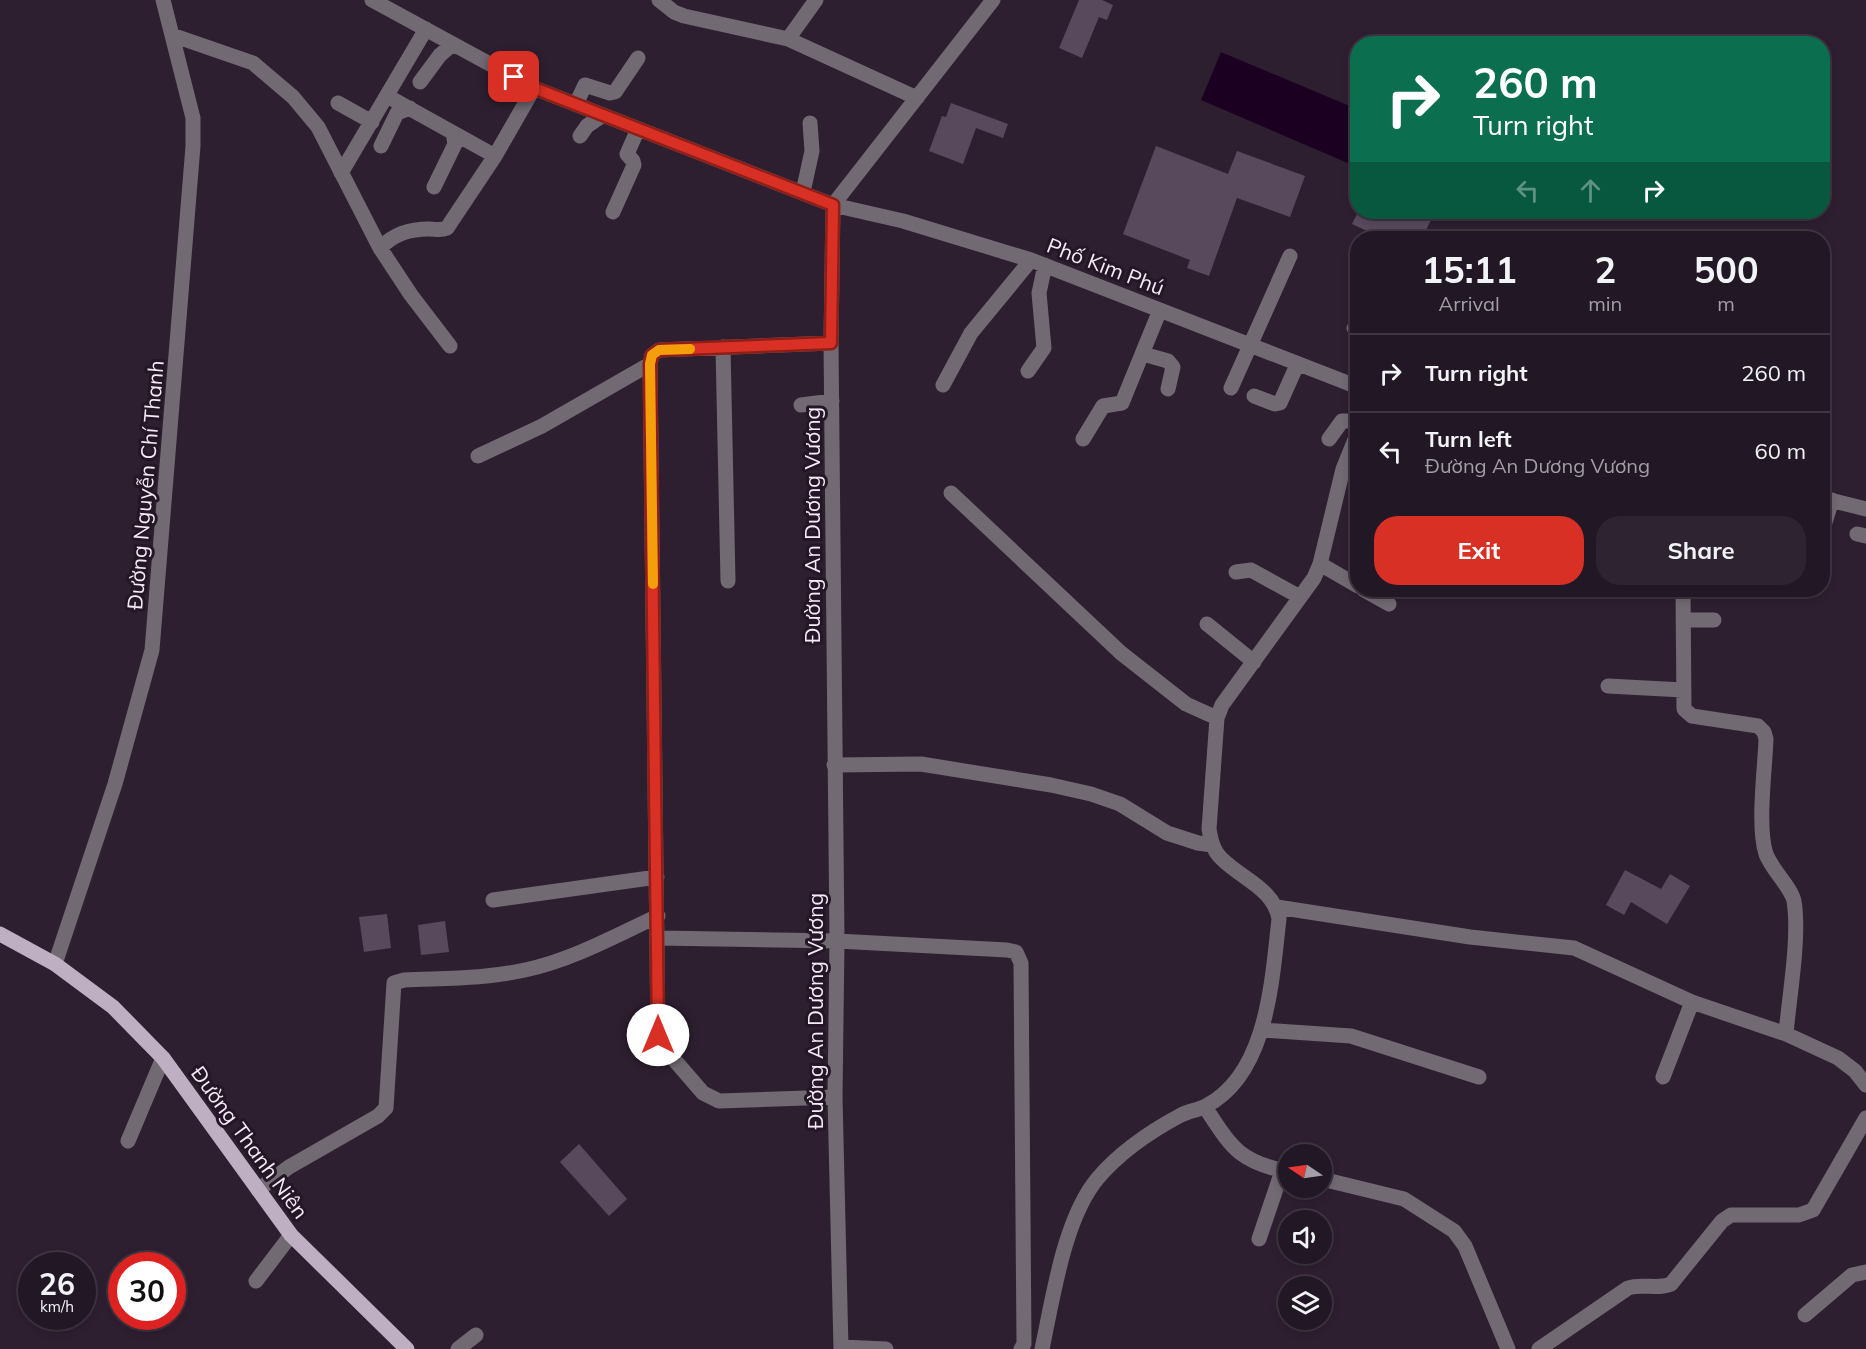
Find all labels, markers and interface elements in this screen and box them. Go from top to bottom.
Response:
pin [488,51,539,102]
text: 260 m [1473,56,1598,109]
icon: arrive [497,60,530,93]
icon: right [1374,60,1452,138]
text: Turn right [1473,108,1593,142]
icon: left [1511,174,1544,207]
icon: ahead [1574,174,1607,207]
icon: right [1637,174,1670,207]
street label: Phố Kim Phú [1044,232,1168,300]
text: 15:11 [1421,247,1517,292]
text: 2 [1594,247,1616,292]
text: 500 [1694,247,1759,292]
text: Arrival [1439,291,1500,316]
text: min [1588,291,1622,316]
text: m [1717,291,1735,316]
icon: right [1374,357,1407,390]
street label: Đường Nguyễn Chí Thanh [121,359,169,611]
text: Turn right [1425,359,1528,387]
text: 260 m [1741,359,1806,387]
street label: Đường An Dương Vương [799,407,825,643]
text: Turn left [1425,425,1512,453]
icon: left [1374,435,1407,468]
text: 60 m [1755,437,1806,465]
text: Đường An Dương Vương [1425,453,1650,478]
button: Exit [1374,516,1584,585]
button: Share [1596,516,1806,585]
street label: Đường An Dương Vương [802,893,828,1129]
position arrow [626,1003,690,1067]
street label: Đường Thanh Niên [186,1061,314,1223]
north arrow [1278,1144,1332,1198]
map controls [1278,1144,1332,1330]
button: sound [1278,1210,1332,1264]
speed limit sign: 30 [108,1252,186,1330]
text: 26 [39,1265,75,1303]
button: layers [1278,1276,1332,1330]
text: km/h [40,1297,74,1316]

